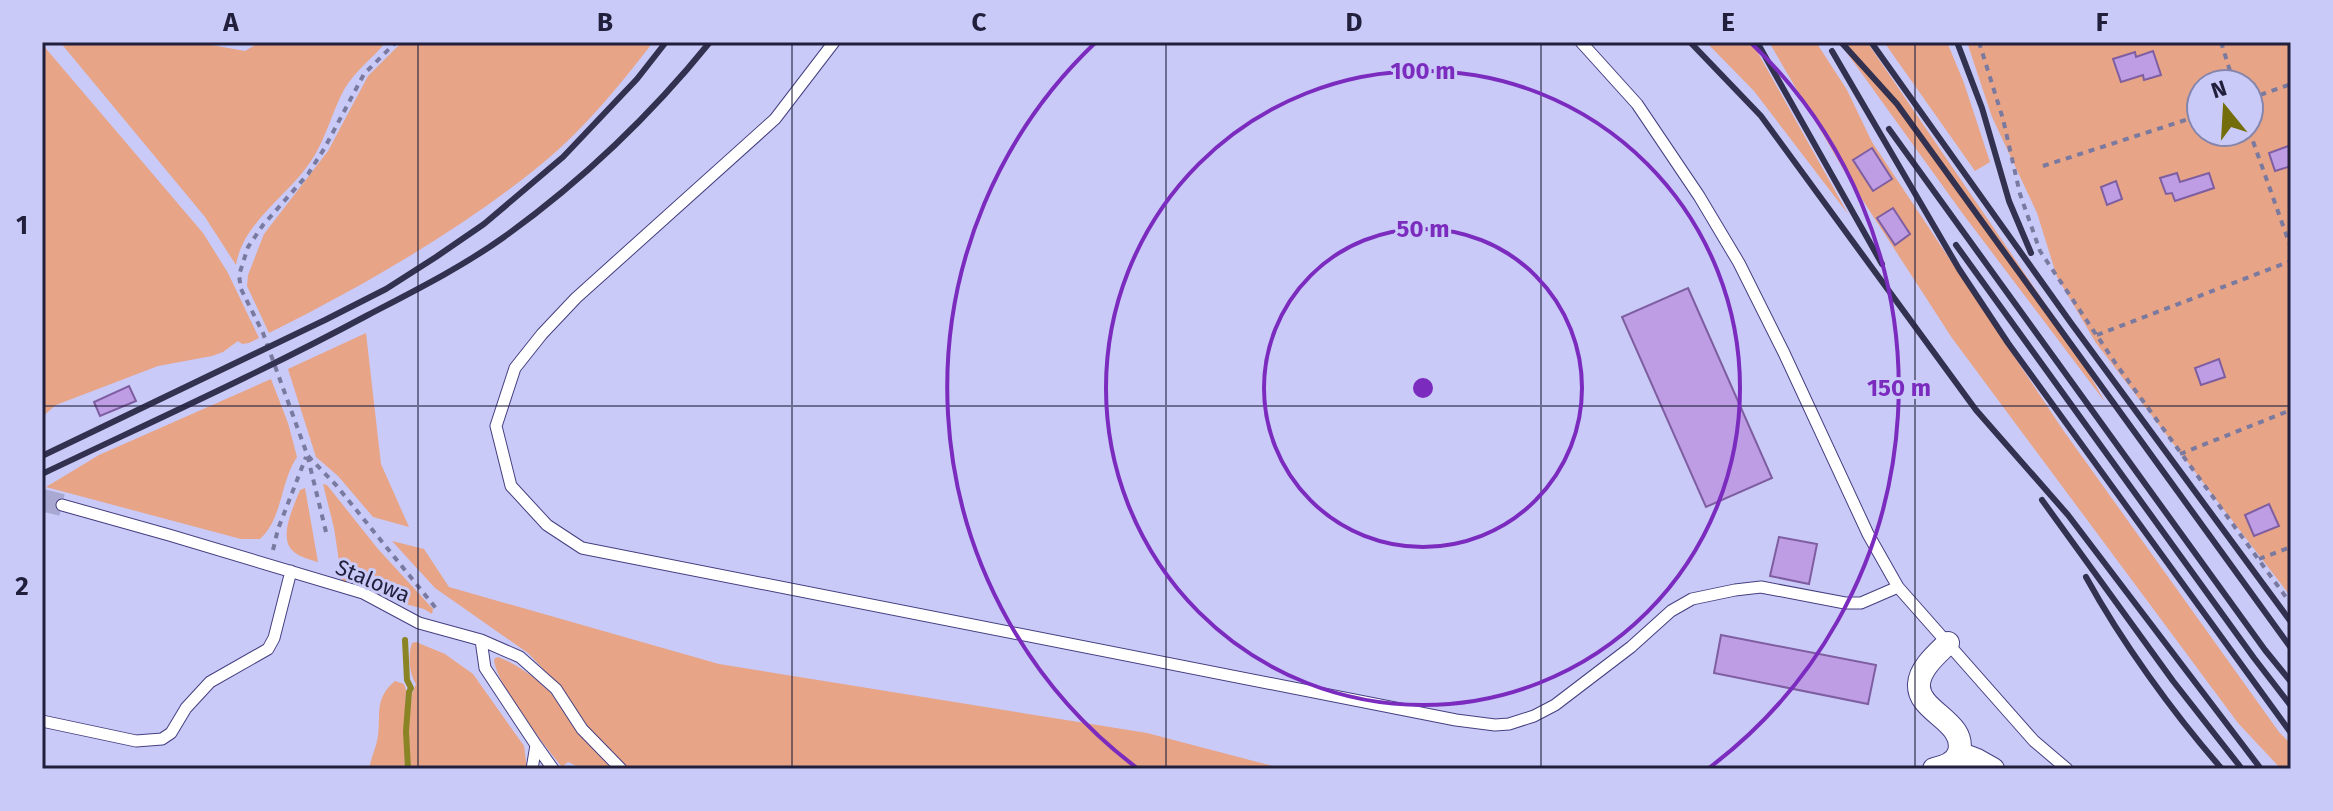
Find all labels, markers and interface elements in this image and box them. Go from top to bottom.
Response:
text: A [222,7,239,38]
text: B [597,7,613,38]
text: C [972,7,987,38]
text: D [1346,7,1363,38]
text: E [1721,7,1735,38]
text: F [2096,7,2109,38]
text: 100 m [1390,57,1456,85]
north arrow [2185,68,2265,148]
text: N [2208,74,2230,105]
text: 1 [16,210,28,241]
text: 50 m [1397,215,1449,243]
centre of rings [1409,374,1437,402]
text: 150 m [1867,374,1931,402]
street label: Stalowa [332,553,414,609]
text: 2 [15,571,29,602]

